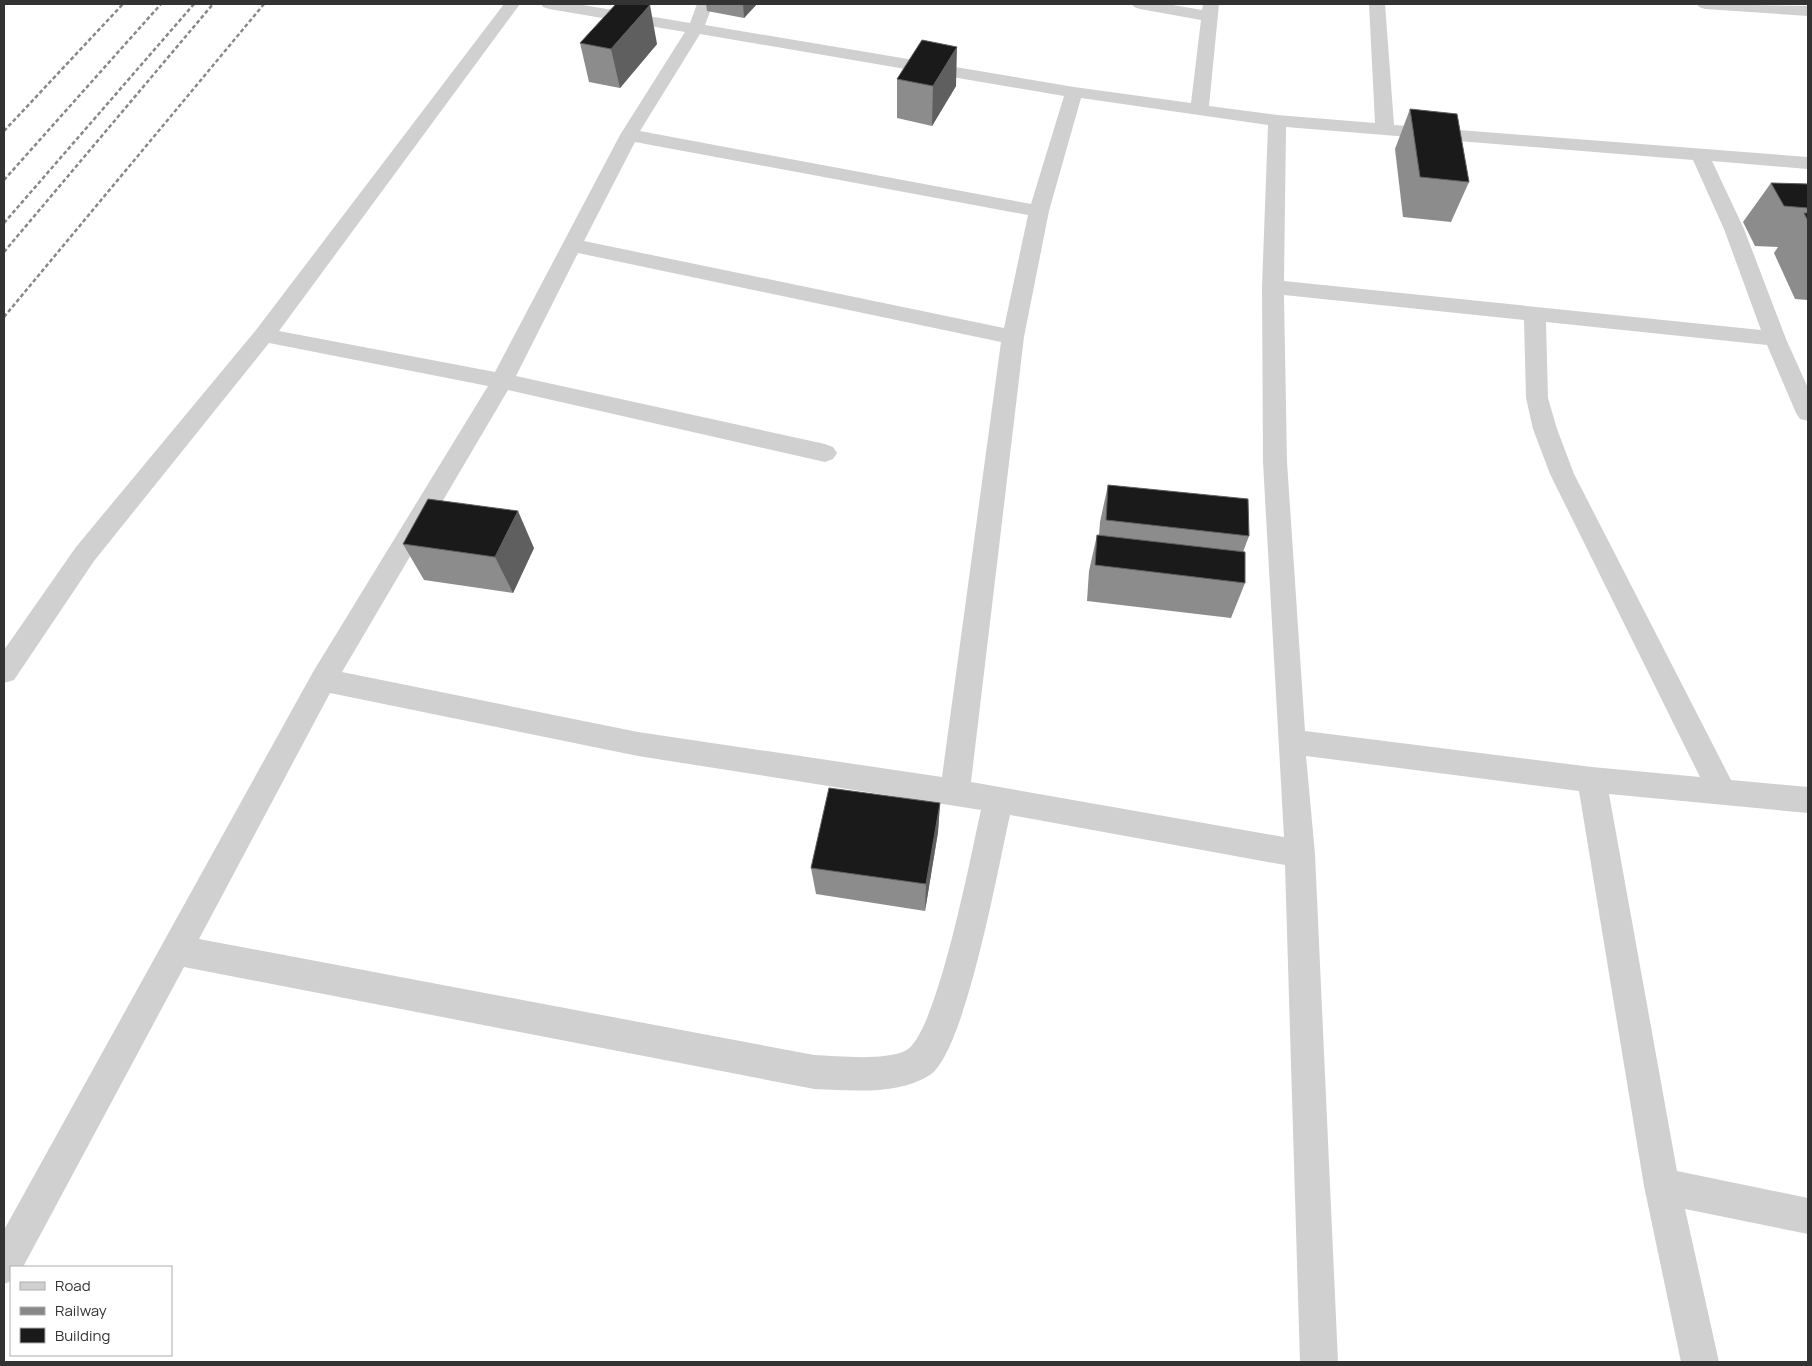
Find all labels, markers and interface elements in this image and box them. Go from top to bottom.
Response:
legend [10,1266,172,1356]
text: Road [55,1275,91,1296]
text: Railway [55,1300,107,1321]
text: Building [55,1325,110,1346]

